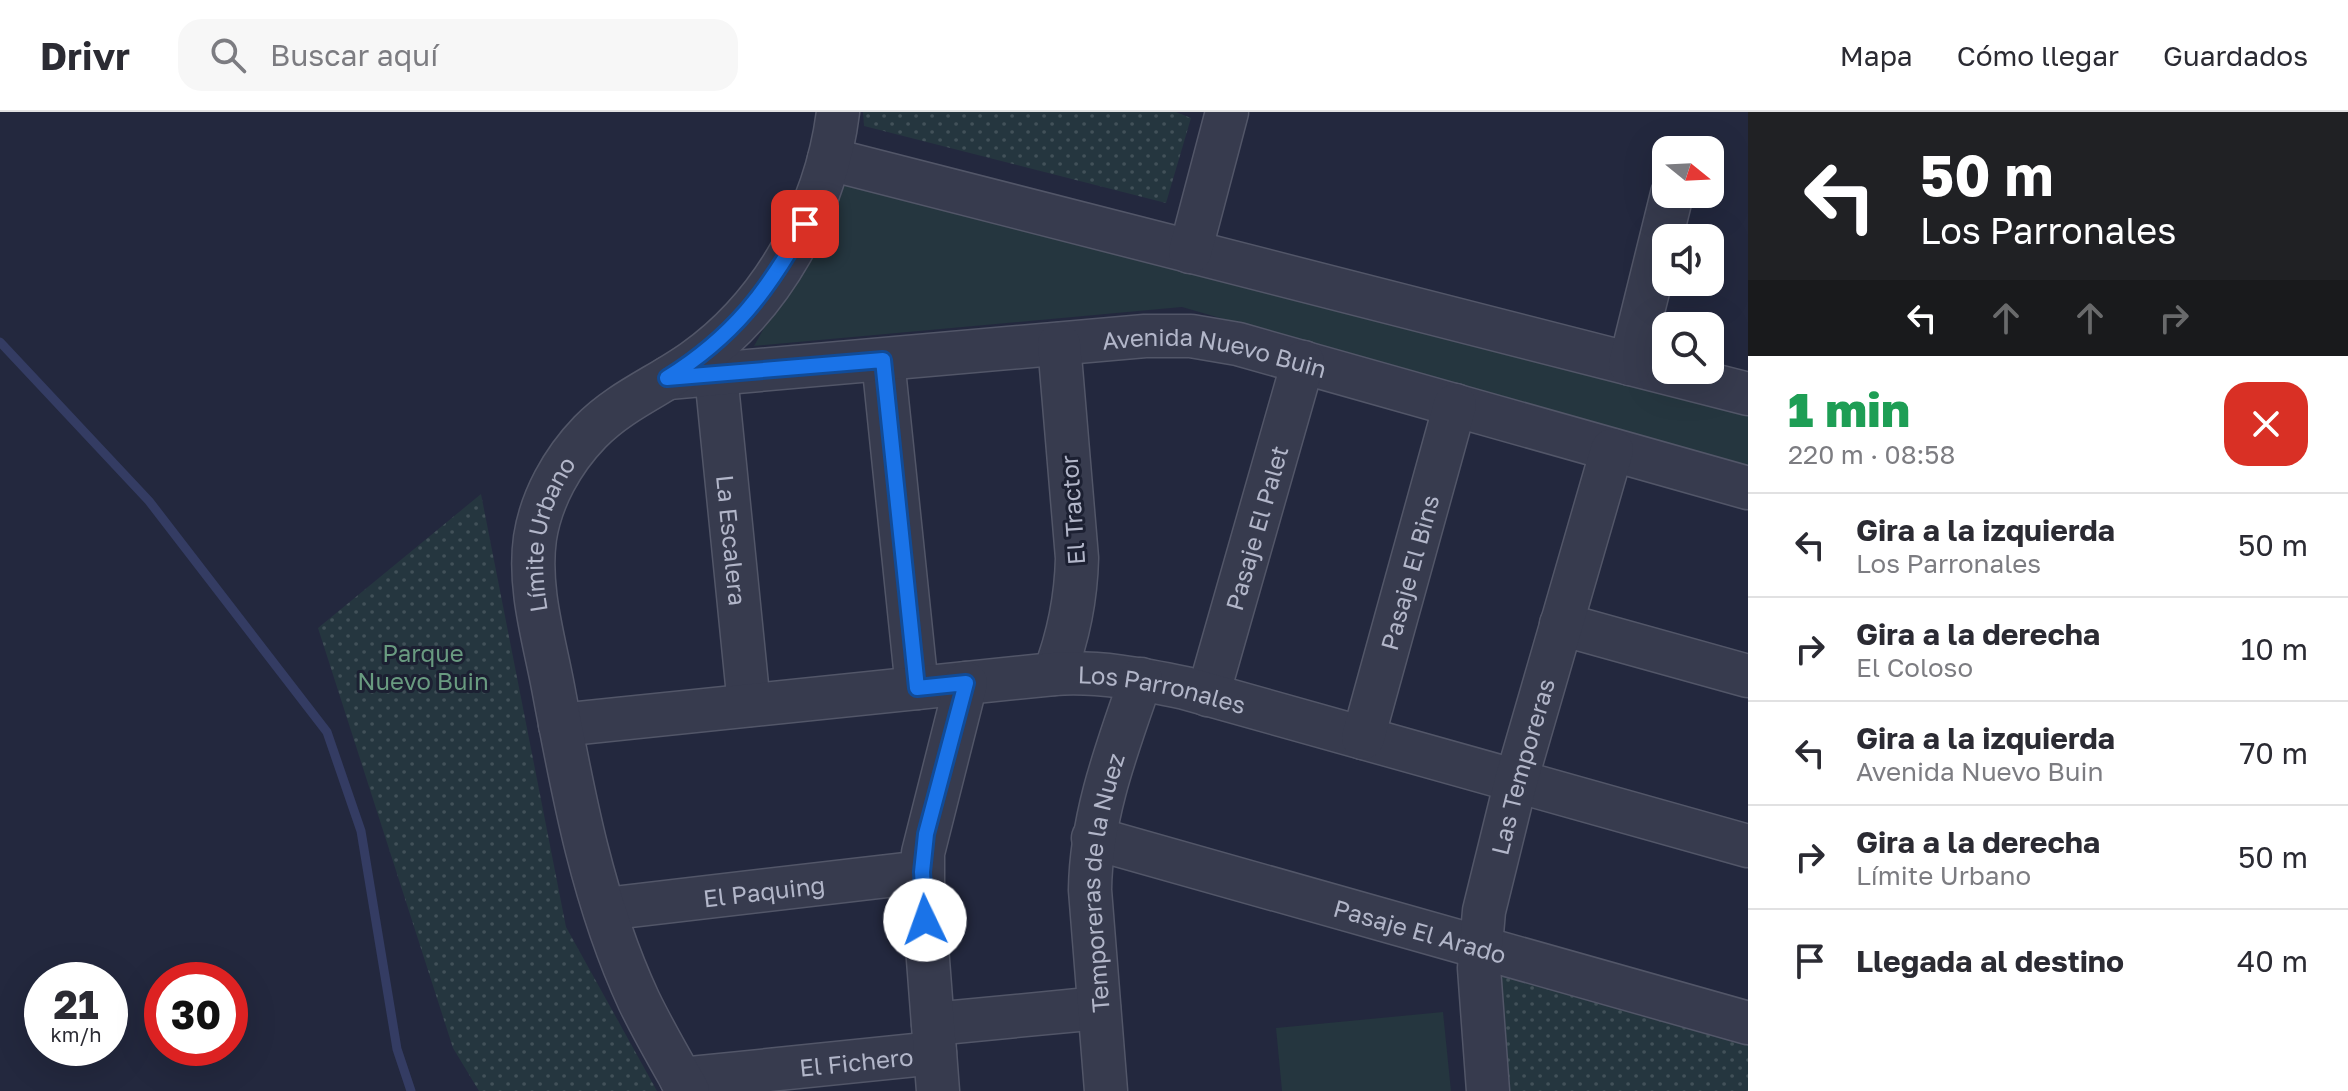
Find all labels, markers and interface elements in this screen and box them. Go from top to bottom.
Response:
search box [178,19,738,91]
text: Drivr [40,33,130,78]
icon: search [206,33,250,77]
text: Buscar aquí [270,37,438,73]
text: Mapa [1840,39,1913,72]
text: Cómo llegar [1957,39,2119,72]
text: Guardados [2163,39,2308,72]
north arrow [1652,136,1724,208]
map controls [1652,136,1724,384]
text: 50 m [1920,141,2054,208]
icon: left [1788,144,1892,248]
pin [771,190,839,258]
icon: arrive [783,202,827,246]
text: Los Parronales [1920,209,2176,252]
button: sound [1652,224,1724,296]
icon: left [1900,296,1944,340]
icon: ahead [1984,296,2028,340]
icon: ahead [2068,296,2112,340]
icon: right [2152,296,2196,340]
button: search [1652,312,1724,384]
street label: Avenida Nuevo Buin [1101,322,1330,383]
text: 1 min [1788,380,1910,438]
button: close [2224,382,2308,466]
text: 220 m · 08:58 [1788,439,1955,470]
street label: Pasaje El Palet [1218,442,1293,613]
street label: Límite Urbano [519,450,580,615]
street label: El Tractor [1054,454,1090,566]
street label: La Escalera [712,473,753,607]
street label: Pasaje El Bins [1374,491,1444,653]
text: Gira a la izquierda [1856,512,2115,548]
icon: left [1788,523,1832,567]
text: 50 m [2238,527,2308,563]
text: Los Parronales [1856,548,2041,579]
text: Gira a la derecha [1856,616,2100,652]
icon: right [1788,627,1832,671]
text: 10 m [2241,631,2308,667]
park label: Parque Nuevo Buin [357,638,489,695]
text: El Coloso [1856,652,1973,683]
street label: Los Parronales [1077,659,1249,719]
street label: Las Temporeras [1484,675,1560,858]
text: Gira a la izquierda [1856,720,2115,756]
icon: left [1788,731,1832,775]
text: 70 m [2239,735,2308,771]
street label: Temporeras de la Nuez [1075,749,1129,1014]
text: Avenida Nuevo Buin [1856,756,2103,787]
text: Gira a la derecha [1856,824,2100,860]
icon: right [1788,835,1832,879]
text: 50 m [2238,839,2308,875]
text: Límite Urbano [1856,860,2031,891]
street label: El Paquing [701,869,827,912]
position arrow [883,878,967,962]
street label: Pasaje El Arado [1331,892,1510,969]
icon: arrive [1788,939,1832,983]
text: Llegada al destino [1856,943,2124,979]
text: 40 m [2237,943,2308,979]
speed limit sign: 30 [144,962,248,1066]
text: 21 [54,980,99,1028]
text: km/h [51,1022,101,1046]
street label: El Fichero [798,1041,914,1081]

